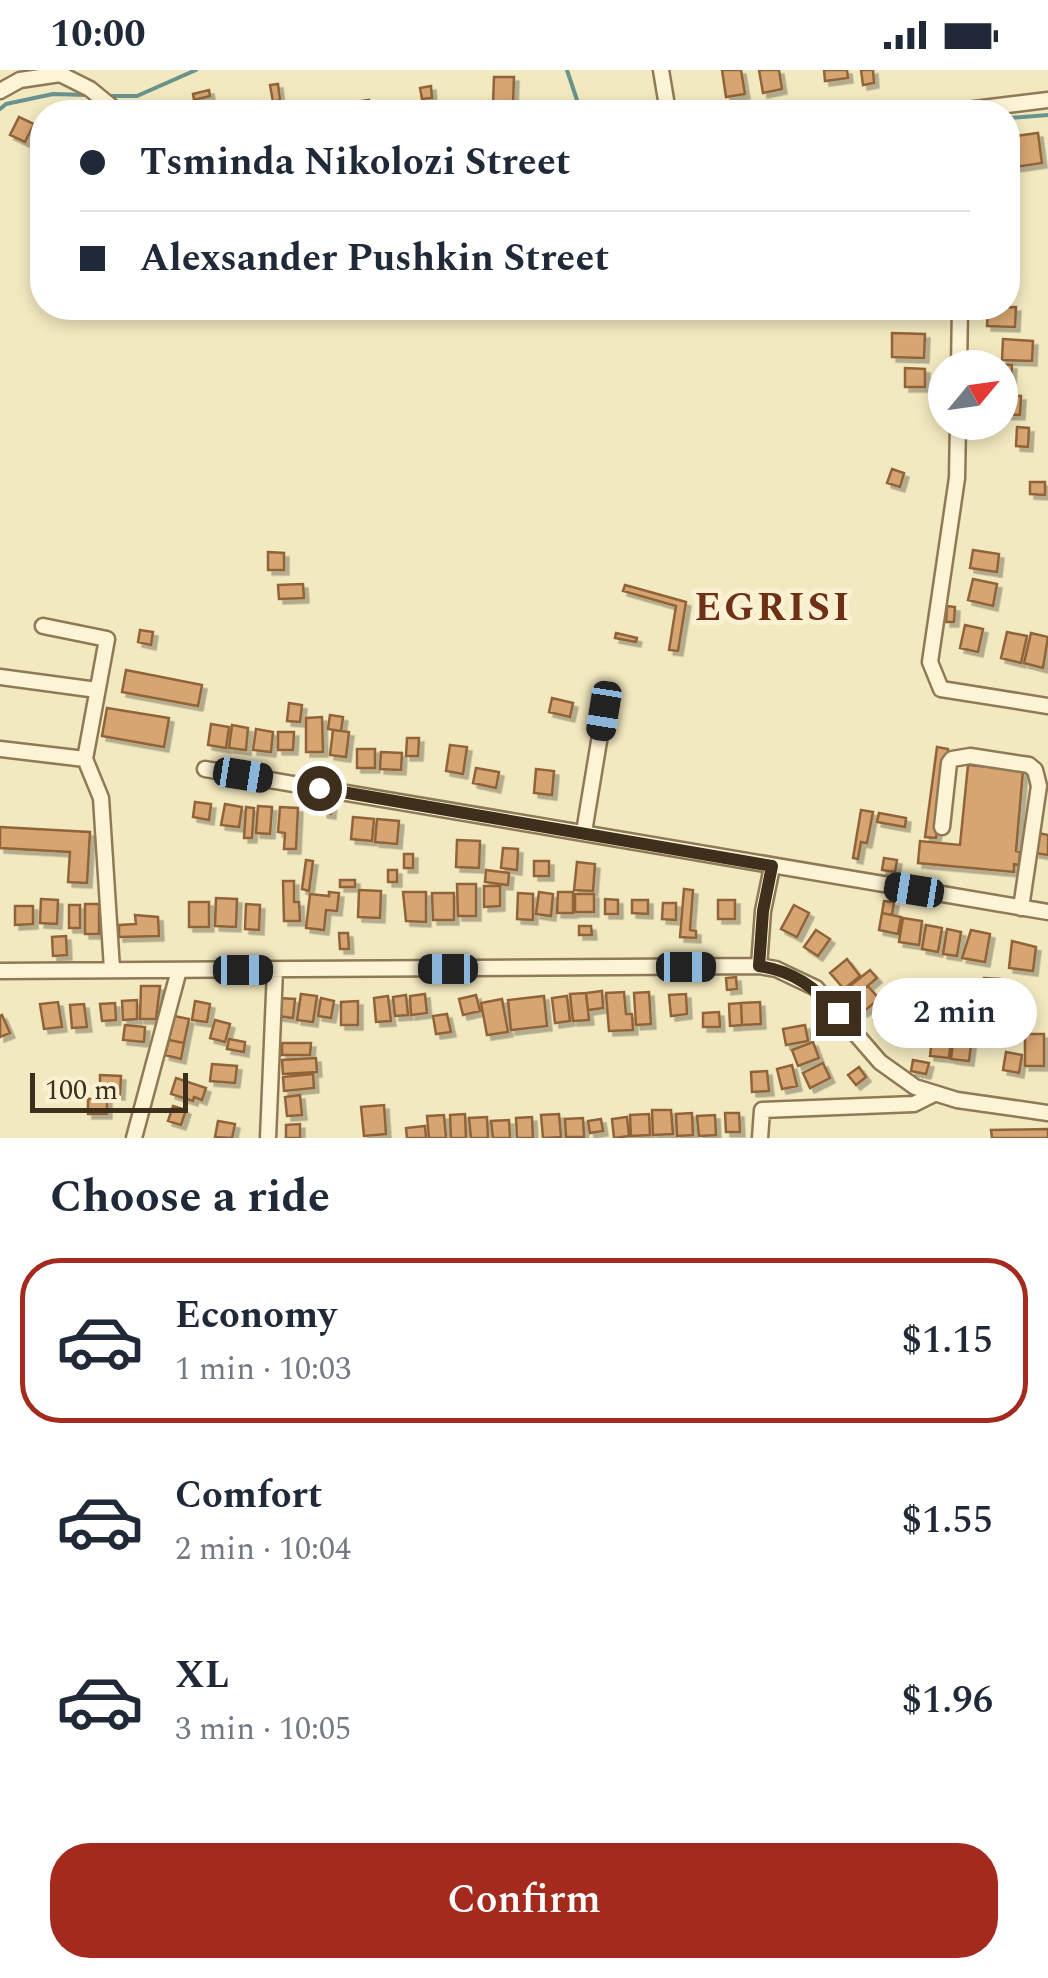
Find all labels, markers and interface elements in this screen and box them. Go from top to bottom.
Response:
text: 10:00 [50,6,145,64]
text: Tsminda Nikolozi Street [140,134,571,192]
text: Alexsander Pushkin Street [140,230,609,288]
north arrow [928,350,1018,440]
map controls [928,350,1018,440]
district label: EGRISI [694,578,852,639]
car [584,679,624,743]
car [211,755,275,795]
route start [297,766,342,811]
car [882,870,946,910]
car [656,952,716,982]
car [418,954,478,984]
car [213,955,273,985]
callout: 2 min [873,978,1038,1048]
text: 2 min [913,988,996,1037]
route end [816,991,861,1036]
scale bar [30,1068,188,1112]
text: 100 m [45,1069,118,1112]
text: Choose a ride [50,1163,330,1232]
text: Economy [175,1287,336,1345]
icon: car [55,1296,145,1386]
text: $1.15 [902,1312,993,1370]
text: 1 min · 10:03 [175,1345,351,1394]
text: Comfort [175,1467,322,1525]
icon: car [55,1476,145,1566]
text: $1.55 [902,1492,993,1550]
text: 2 min · 10:04 [175,1525,351,1574]
text: XL [175,1647,229,1705]
icon: car [55,1656,145,1746]
text: $1.96 [902,1672,993,1730]
text: 3 min · 10:05 [175,1705,351,1754]
button: Confirm [50,1843,998,1958]

